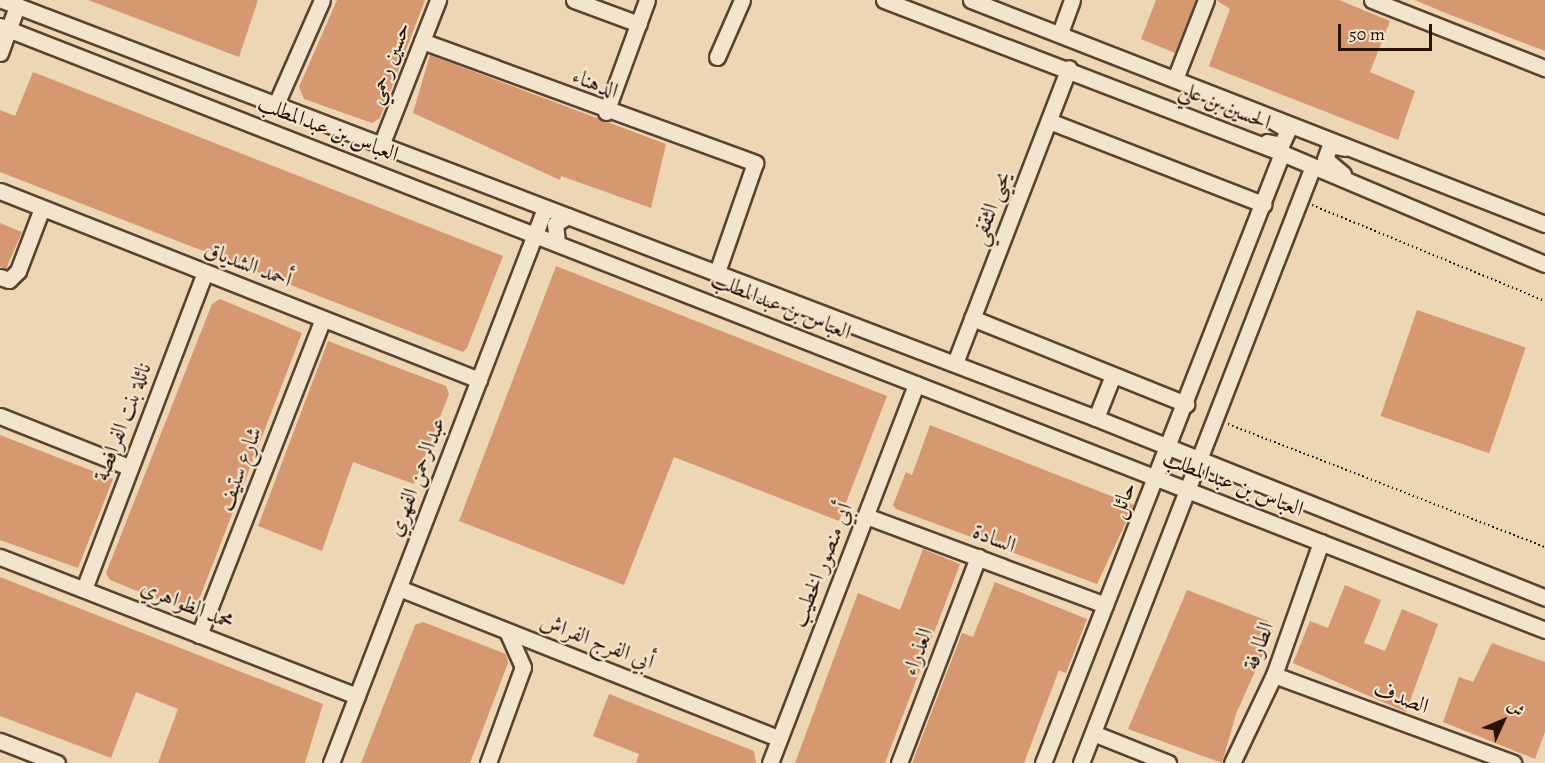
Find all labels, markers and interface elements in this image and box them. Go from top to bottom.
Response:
scale bar [1341,12,1436,50]
street label: حسين رحمي [361,18,417,108]
text: 50 m [1349,22,1385,46]
street label: الدهناء [568,63,622,105]
street label: الحسين بن علي [1175,76,1275,136]
street label: العباس بن عبدالمطلب [254,90,402,168]
street label: يحيى الثقفي [965,167,1017,249]
street label: أحمد الشدياق [200,236,296,294]
street label: العباس بن عبدالمطلب [707,266,855,346]
street label: نائلة بنت الفرافصة [88,359,158,485]
street label: عبدالرحمن الفهري [382,413,452,541]
street label: شارع ستيف [212,423,268,515]
street label: العباس بن عبدالمطلب [1159,445,1307,523]
street label: حائل [1104,478,1142,522]
street label: أبي منصور الخطيب [785,499,859,631]
street label: السادة [969,519,1019,559]
street label: محمد الظواهري [137,574,237,636]
street label: أبي الفرج الفراش [536,608,658,676]
street label: الطارفة [1238,618,1280,674]
street label: العذراء [897,624,939,680]
street label: الصدف [1370,676,1432,720]
north arrow [1473,691,1533,751]
text: ش [1503,695,1529,722]

